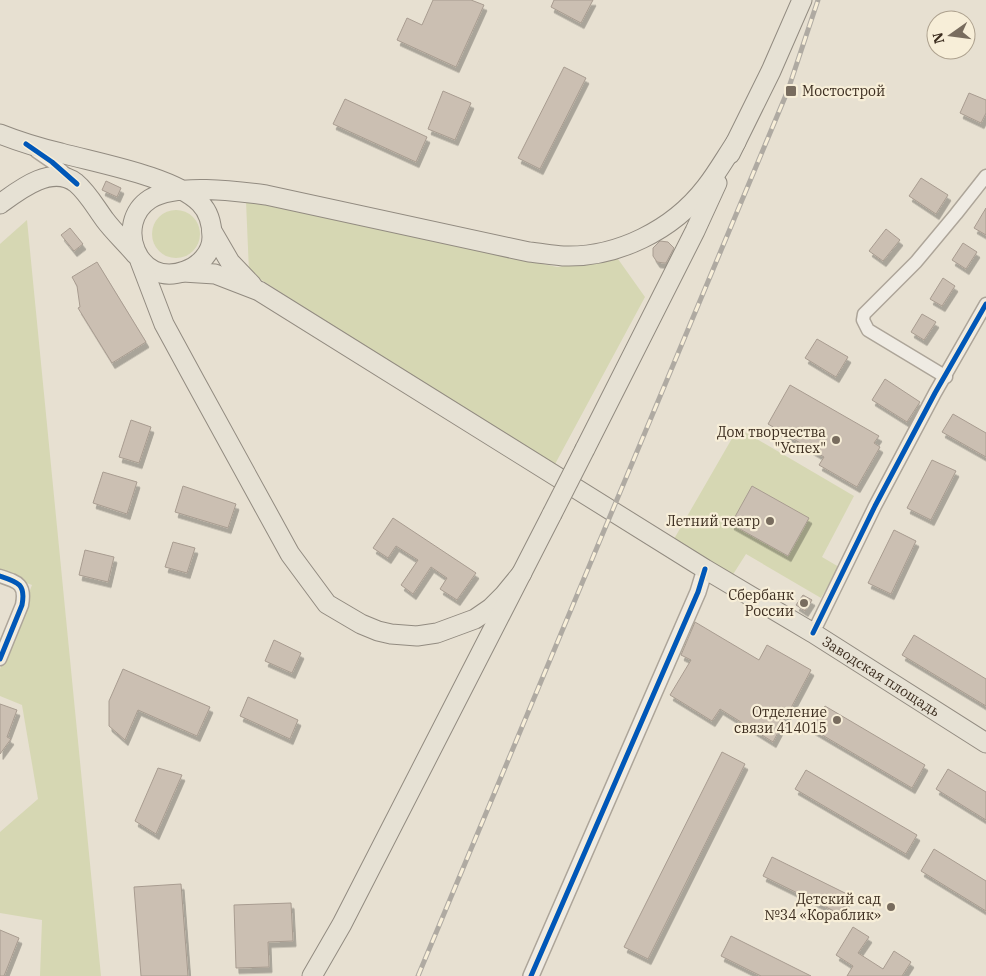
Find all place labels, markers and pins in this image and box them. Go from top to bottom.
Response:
place label: Мостострой [802,82,885,100]
marker: Мостострой [784,84,798,98]
place label: Дом творчества "Успех" [717,423,826,457]
marker: Дом творчества "Успех" [830,434,842,446]
place label: Летний театр [666,512,760,530]
marker: Летний театр [764,515,776,527]
place label: Сбербанк России [728,586,794,620]
marker: Сбербанк России [798,597,810,609]
place label: Отделение связи 414015 [734,703,827,737]
marker: Отделение связи 414015 [831,714,843,726]
place label: Детский сад №34 «Кораблик» [764,890,881,924]
marker: Детский сад №34 «Кораблик» [885,901,897,913]

